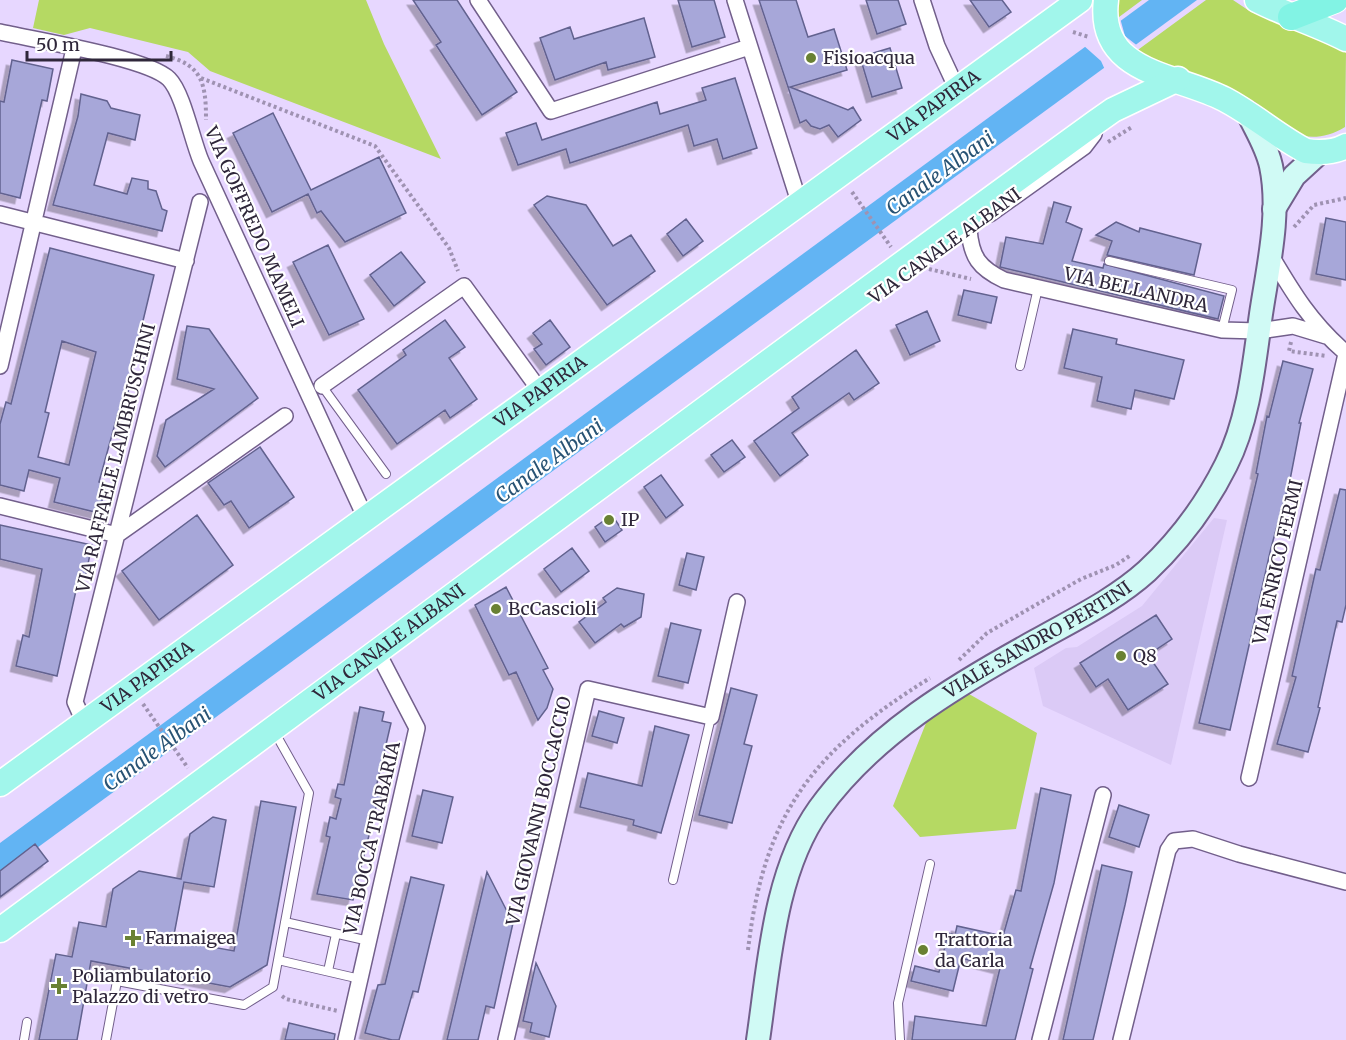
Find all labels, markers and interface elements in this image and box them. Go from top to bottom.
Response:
scale bar [27,24,171,62]
text: 50 m [36,33,80,56]
place label: Fisioacqua [823,46,915,69]
marker: Fisioacqua [804,51,818,65]
street label: VIA PAPIRIA [882,64,985,148]
street label: VIA GOFFREDO MAMELI [199,122,309,331]
water label: Canale Albani [881,125,999,220]
street label: VIA CANALE ALBANI [863,183,1025,309]
street label: VIA BELLANDRA [1061,261,1211,317]
street label: VIA RAFFAELE LAMBRUSCHINI [71,321,160,596]
street label: VIA PAPIRIA [489,350,591,433]
water label: Canale Albani [490,413,608,508]
street label: VIA ENRICO FERMI [1247,477,1308,648]
place label: IP [621,508,640,531]
marker: IP [602,513,616,527]
street label: VIALE SANDRO PERTINI [938,576,1136,704]
street label: VIA CANALE ALBANI [308,578,469,707]
place label: BcCascioli [508,597,597,620]
marker: BcCascioli [489,602,503,616]
street label: VIA PAPIRIA [95,635,198,719]
place label: Q8 [1133,644,1157,667]
marker: Q8 [1114,649,1128,663]
street label: VIA GIOVANNI BOCCACCIO [501,694,576,929]
water label: Canale Albani [98,701,216,796]
street label: VIA BOCCA TRABARIA [338,739,405,938]
place label: Farmaigea [145,926,236,949]
place label: Trattoria da Carla [935,928,1013,972]
marker: Farmaigea [126,931,140,945]
marker: Trattoria da Carla [916,943,930,957]
place label: Poliambulatorio Palazzo di vetro [72,964,211,1008]
marker: Poliambulatorio Palazzo di vetro [50,977,68,995]

